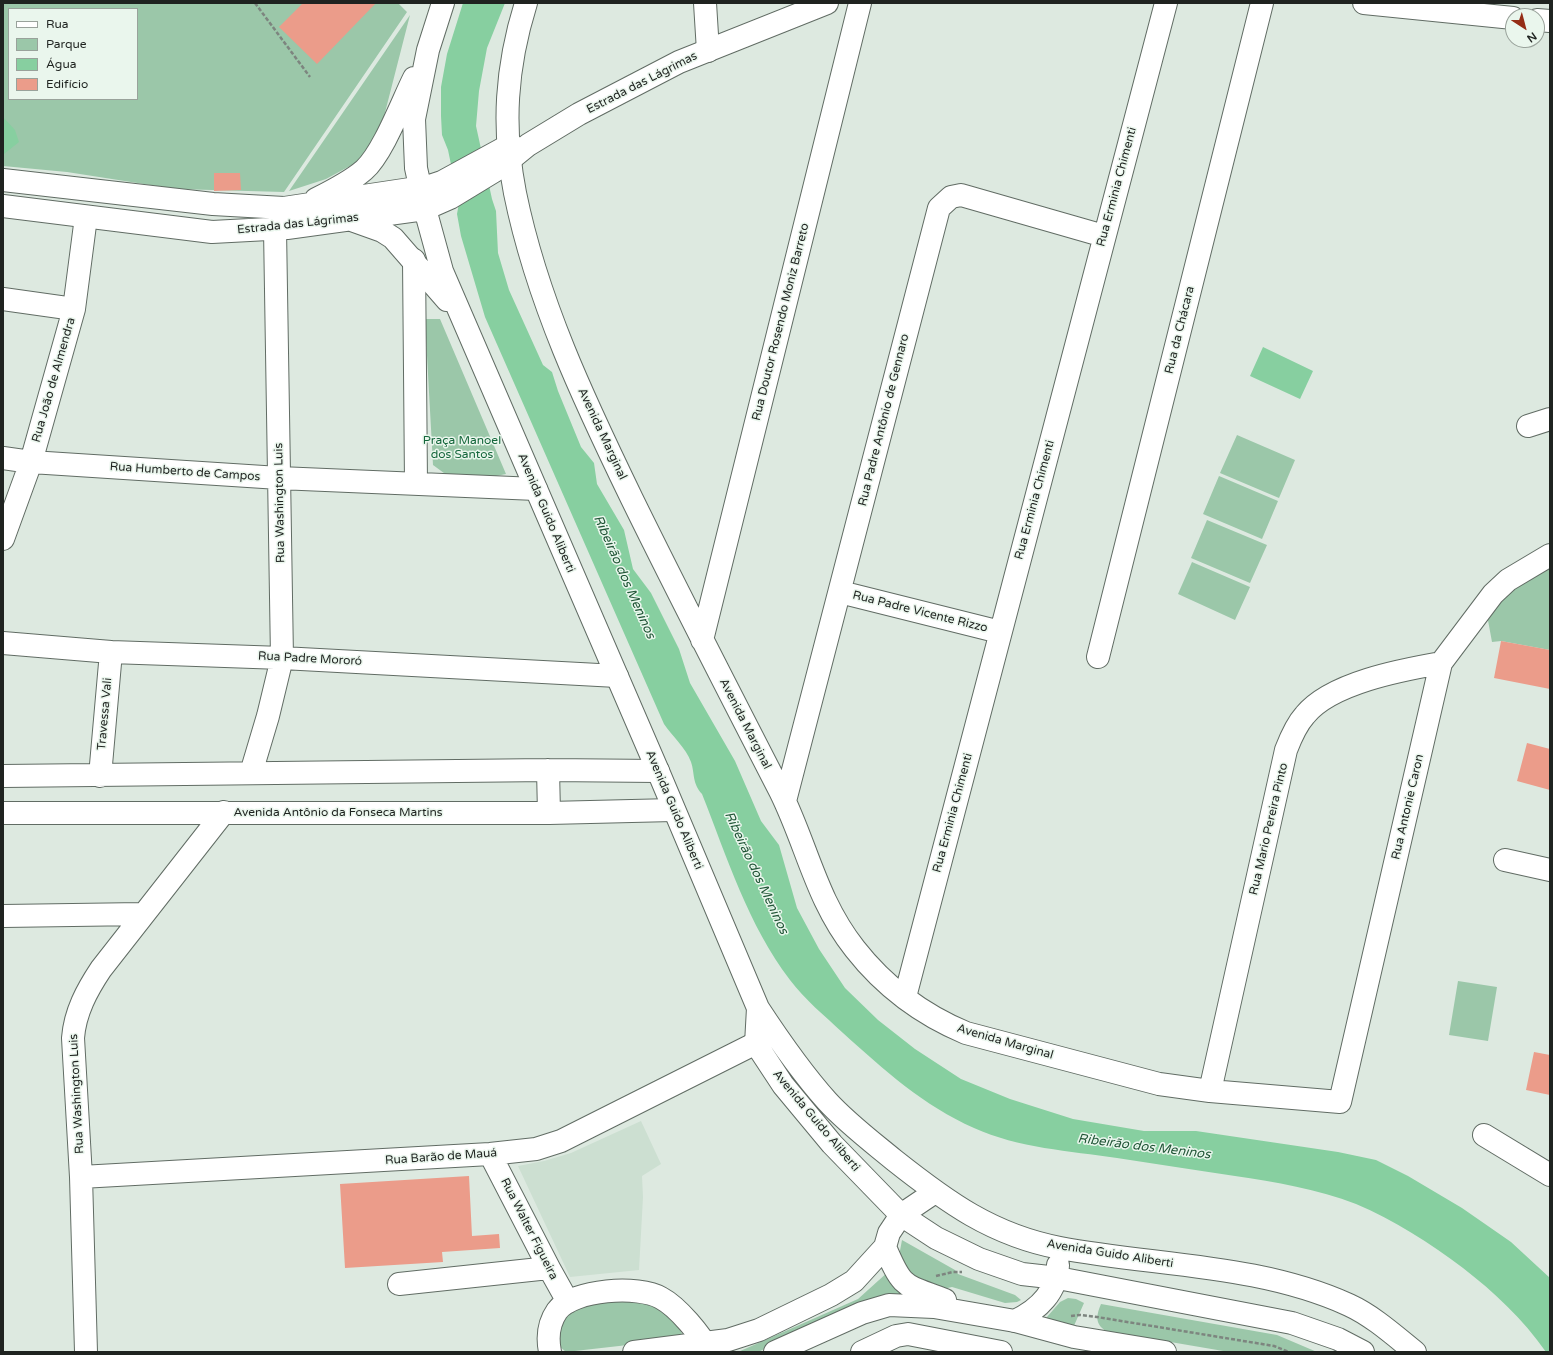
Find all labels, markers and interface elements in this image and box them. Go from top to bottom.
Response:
legend [8,8,138,100]
north arrow [1505,8,1545,48]
text: Rua [46,17,69,31]
text: N [1524,29,1539,45]
text: Parque [46,37,87,51]
street label: Estrada das Lágrimas [584,49,700,117]
text: Água [46,57,76,71]
text: Edifício [46,77,88,91]
street label: Rua Erminia Chimenti [1094,126,1140,248]
street label: Estrada das Lágrimas [236,210,360,238]
street label: Rua Doutor Rosendo Moniz Barreto [749,222,813,422]
street label: Rua da Chácara [1162,285,1198,375]
street label: Rua João de Almendra [29,316,79,444]
street label: Rua Padre Antônio de Gennaro [856,332,912,508]
street label: Avenida Marginal [574,386,630,482]
park label: Praça Manoel dos Santos [423,434,501,462]
street label: Rua Erminia Chimenti [1012,439,1058,561]
street label: Rua Washington Luis [272,443,288,563]
street label: Avenida Guido Aliberti [514,451,578,575]
street label: Rua Humberto de Campos [109,460,261,484]
water label: Ribeirão dos Meninos [590,513,658,641]
street label: Rua Padre Vicente Rizzo [851,588,989,636]
street label: Rua Padre Mororó [258,649,362,669]
street label: Avenida Marginal [716,676,774,772]
street label: Travessa Vali [95,677,115,751]
street label: Avenida Guido Aliberti [642,748,706,872]
street label: Rua Erminia Chimenti [930,752,976,874]
street label: Rua Antonie Caron [1389,753,1427,861]
street label: Rua Mario Pereira Pinto [1247,761,1291,897]
street label: Avenida Antônio da Fonseca Martins [233,806,443,820]
water label: Ribeirão dos Meninos [721,809,791,937]
street label: Avenida Marginal [955,1021,1055,1063]
street label: Rua Washington Luis [67,1034,87,1154]
street label: Avenida Guido Aliberti [769,1067,863,1175]
water label: Ribeirão dos Meninos [1077,1131,1211,1163]
street label: Rua Barão de Mauá [384,1146,498,1168]
street label: Rua Walter Figueira [497,1176,561,1282]
street label: Avenida Guido Aliberti [1046,1237,1174,1271]

